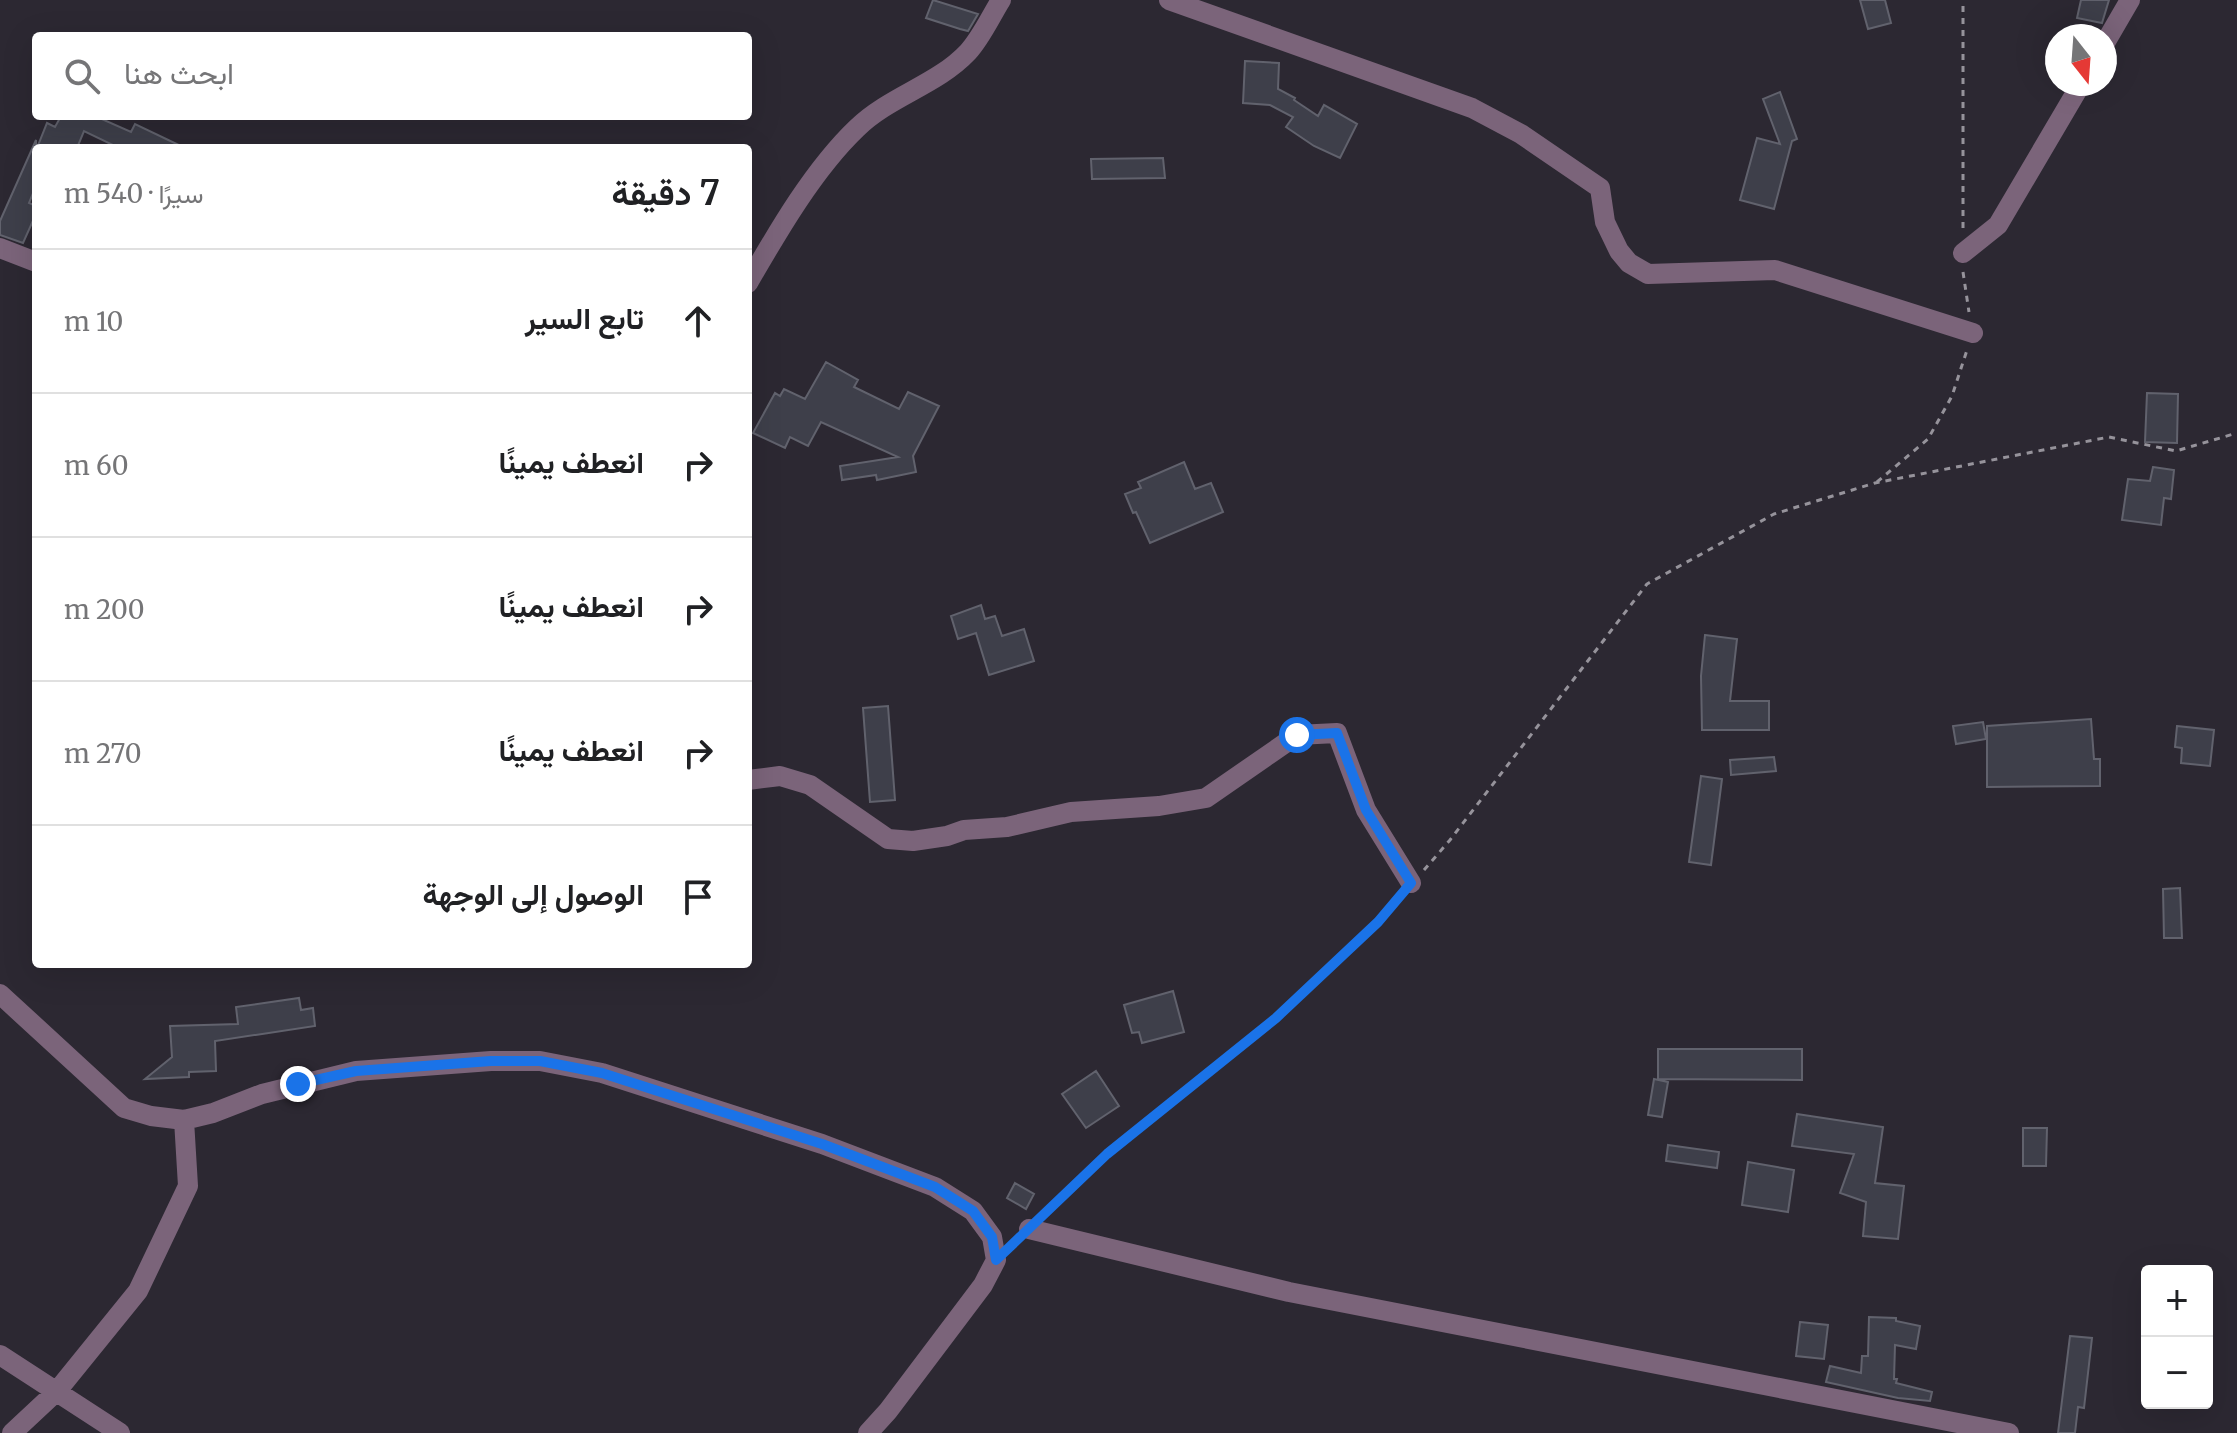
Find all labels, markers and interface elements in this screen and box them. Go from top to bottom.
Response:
north arrow [2045,24,2117,96]
search box [32,32,752,120]
icon: search [60,54,104,98]
text: ابحث هنا [124,54,234,92]
text: 7 دقيقة [611,172,720,214]
text: سيرًا · 540 m [64,177,204,210]
text: تابع السير [525,299,644,337]
icon: ahead [676,299,720,343]
text: 10 m [64,305,123,338]
text: انعطف يمينًا [499,443,644,481]
icon: right [676,443,720,487]
text: 60 m [64,449,128,482]
text: انعطف يمينًا [499,587,644,625]
icon: right [676,587,720,631]
text: 200 m [64,593,145,626]
route start [1279,717,1315,753]
text: انعطف يمينًا [499,731,644,769]
icon: right [676,731,720,775]
text: 270 m [64,737,141,770]
text: الوصول إلى الوجهة [422,875,644,913]
icon: arrive [676,875,720,919]
route end [280,1066,316,1102]
map controls [2141,1265,2213,1409]
button: + [2141,1265,2213,1337]
button: − [2141,1337,2213,1409]

